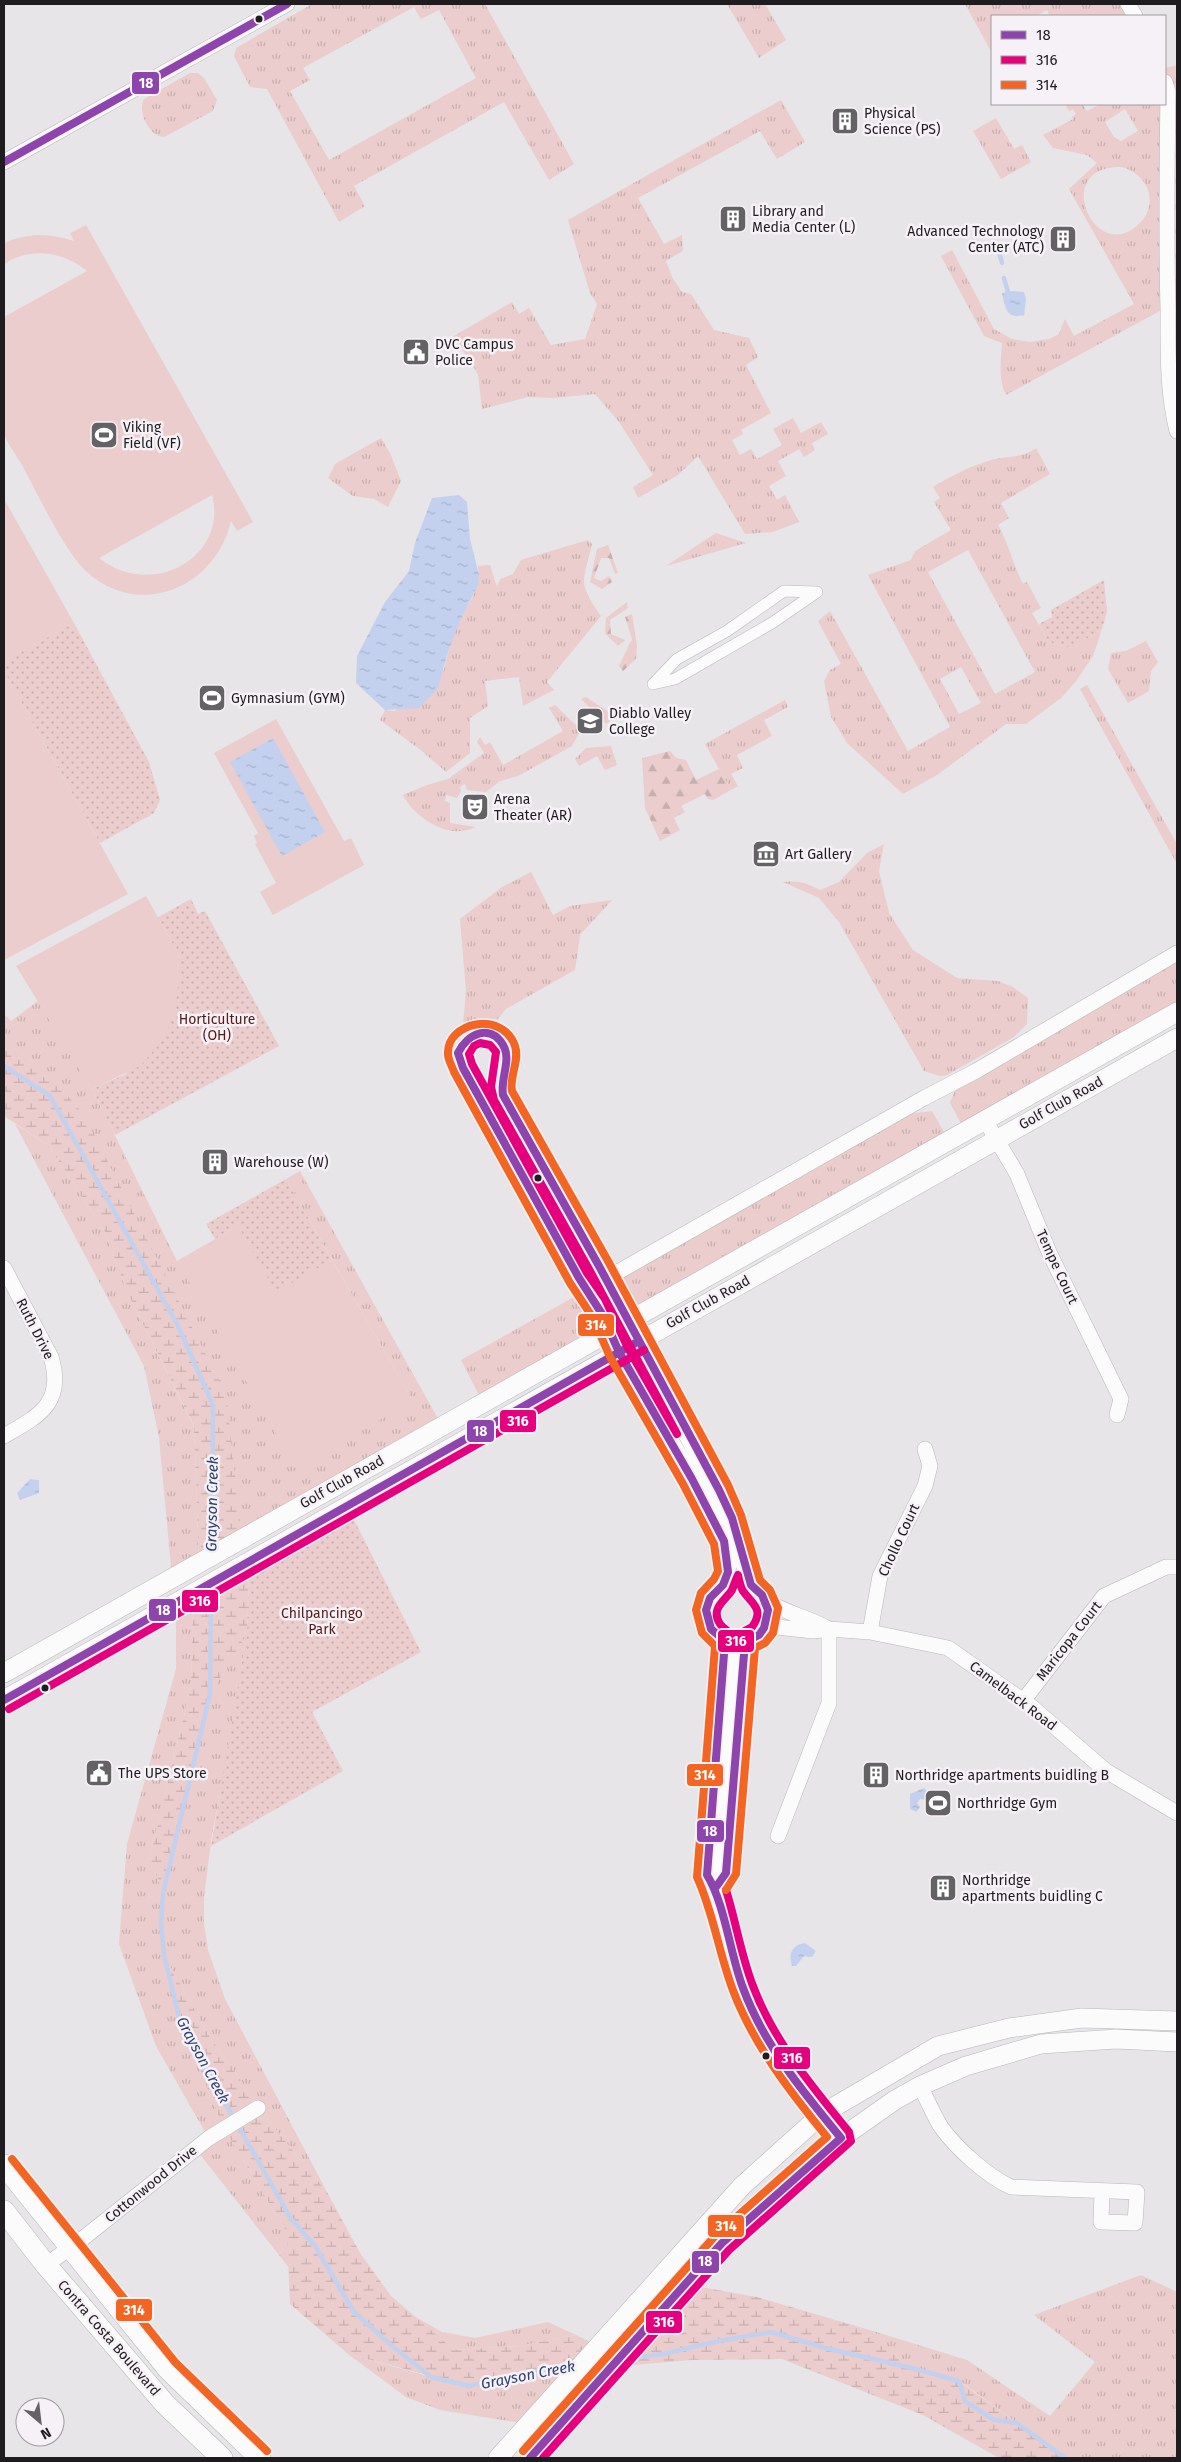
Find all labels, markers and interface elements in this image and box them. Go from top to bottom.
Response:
unlabelled marker [254,14,264,24]
legend [991,15,1166,105]
text: 18 [1036,26,1051,44]
text: 316 [1036,51,1058,69]
line badge: 18 [131,71,160,95]
text: 18 [139,75,153,92]
text: 314 [1036,76,1058,94]
place label: Physical Science (PS) [864,105,940,138]
building icon: Physical Science (PS) [830,106,860,136]
place label: Library and Media Center (L) [752,203,855,236]
building icon: Library and Media Center (L) [718,204,748,234]
place label: Advanced Technology Center (ATC) [907,223,1044,256]
building icon: Advanced Technology Center (ATC) [1048,224,1078,254]
place label: DVC Campus Police [435,336,514,369]
public building icon: DVC Campus Police [401,337,431,367]
place label: Viking Field (VF) [123,419,181,452]
sports icon: Viking Field (VF) [89,420,119,450]
sports icon: Gymnasium (GYM) [197,683,227,713]
place label: Gymnasium (GYM) [231,690,345,707]
place label: Diablo Valley College [609,705,691,738]
school or university icon: Diablo Valley College [575,706,605,736]
place label: Arena Theater (AR) [494,791,572,824]
theatre icon: Arena Theater (AR) [460,792,490,822]
museum icon: Art Gallery [751,839,781,869]
place label: Art Gallery [785,846,852,863]
park label: Horticulture (OH) [179,1011,255,1044]
street label: Golf Club Road [1016,1073,1106,1133]
building icon: Warehouse (W) [200,1147,230,1177]
place label: Warehouse (W) [234,1154,328,1171]
unlabelled marker [533,1173,543,1183]
street label: Tempe Court [1032,1227,1082,1308]
street label: Golf Club Road [663,1272,753,1332]
street label: Ruth Drive [12,1296,58,1362]
line badge: 314 [577,1313,615,1337]
text: 314 [584,1317,607,1334]
line badge: 316 [499,1409,537,1433]
text: 316 [506,1413,529,1430]
line badge: 18 [466,1419,495,1443]
text: 18 [473,1423,487,1440]
street label: Golf Club Road [297,1452,387,1512]
water label: Grayson Creek [202,1456,222,1552]
street label: Chollo Court [875,1500,924,1579]
line badge: 316 [181,1589,219,1613]
text: 316 [188,1593,211,1610]
street label: Maricopa Court [1033,1597,1106,1684]
line badge: 18 [148,1598,177,1622]
text: 18 [156,1602,170,1619]
park label: Chilpancingo Park [281,1605,363,1638]
line badge: 316 [717,1629,755,1653]
text: 316 [724,1633,747,1650]
street label: Camelback Road [966,1658,1060,1734]
unlabelled marker [40,1683,50,1693]
public building icon: The UPS Store [84,1758,114,1788]
building icon: Northridge apartments buidling B [861,1760,891,1790]
line badge: 314 [686,1763,724,1787]
place label: The UPS Store [118,1765,207,1782]
text: 314 [693,1767,716,1784]
place label: Northridge apartments buidling B [895,1767,1109,1784]
sports icon: Northridge Gym [923,1788,953,1818]
place label: Northridge Gym [957,1795,1057,1812]
line badge: 18 [696,1819,725,1843]
text: 18 [703,1823,717,1840]
place label: Northridge apartments buidling C [962,1872,1103,1905]
building icon: Northridge apartments buidling C [928,1873,958,1903]
water label: Grayson Creek [173,2014,233,2106]
line badge: 316 [773,2046,811,2070]
text: 316 [780,2050,803,2067]
unlabelled marker [761,2051,771,2061]
street label: Cottonwood Drive [102,2142,200,2226]
line badge: 314 [707,2214,745,2238]
text: 314 [714,2218,737,2235]
line badge: 18 [691,2250,720,2274]
text: 18 [698,2253,712,2270]
street label: Contra Costa Boulevard [54,2277,164,2399]
line badge: 314 [115,2298,153,2322]
text: 314 [122,2302,145,2319]
line badge: 316 [645,2310,683,2334]
text: 316 [652,2314,675,2331]
water label: Grayson Creek [479,2357,577,2393]
north arrow [15,2397,65,2447]
text: N [38,2423,54,2443]

